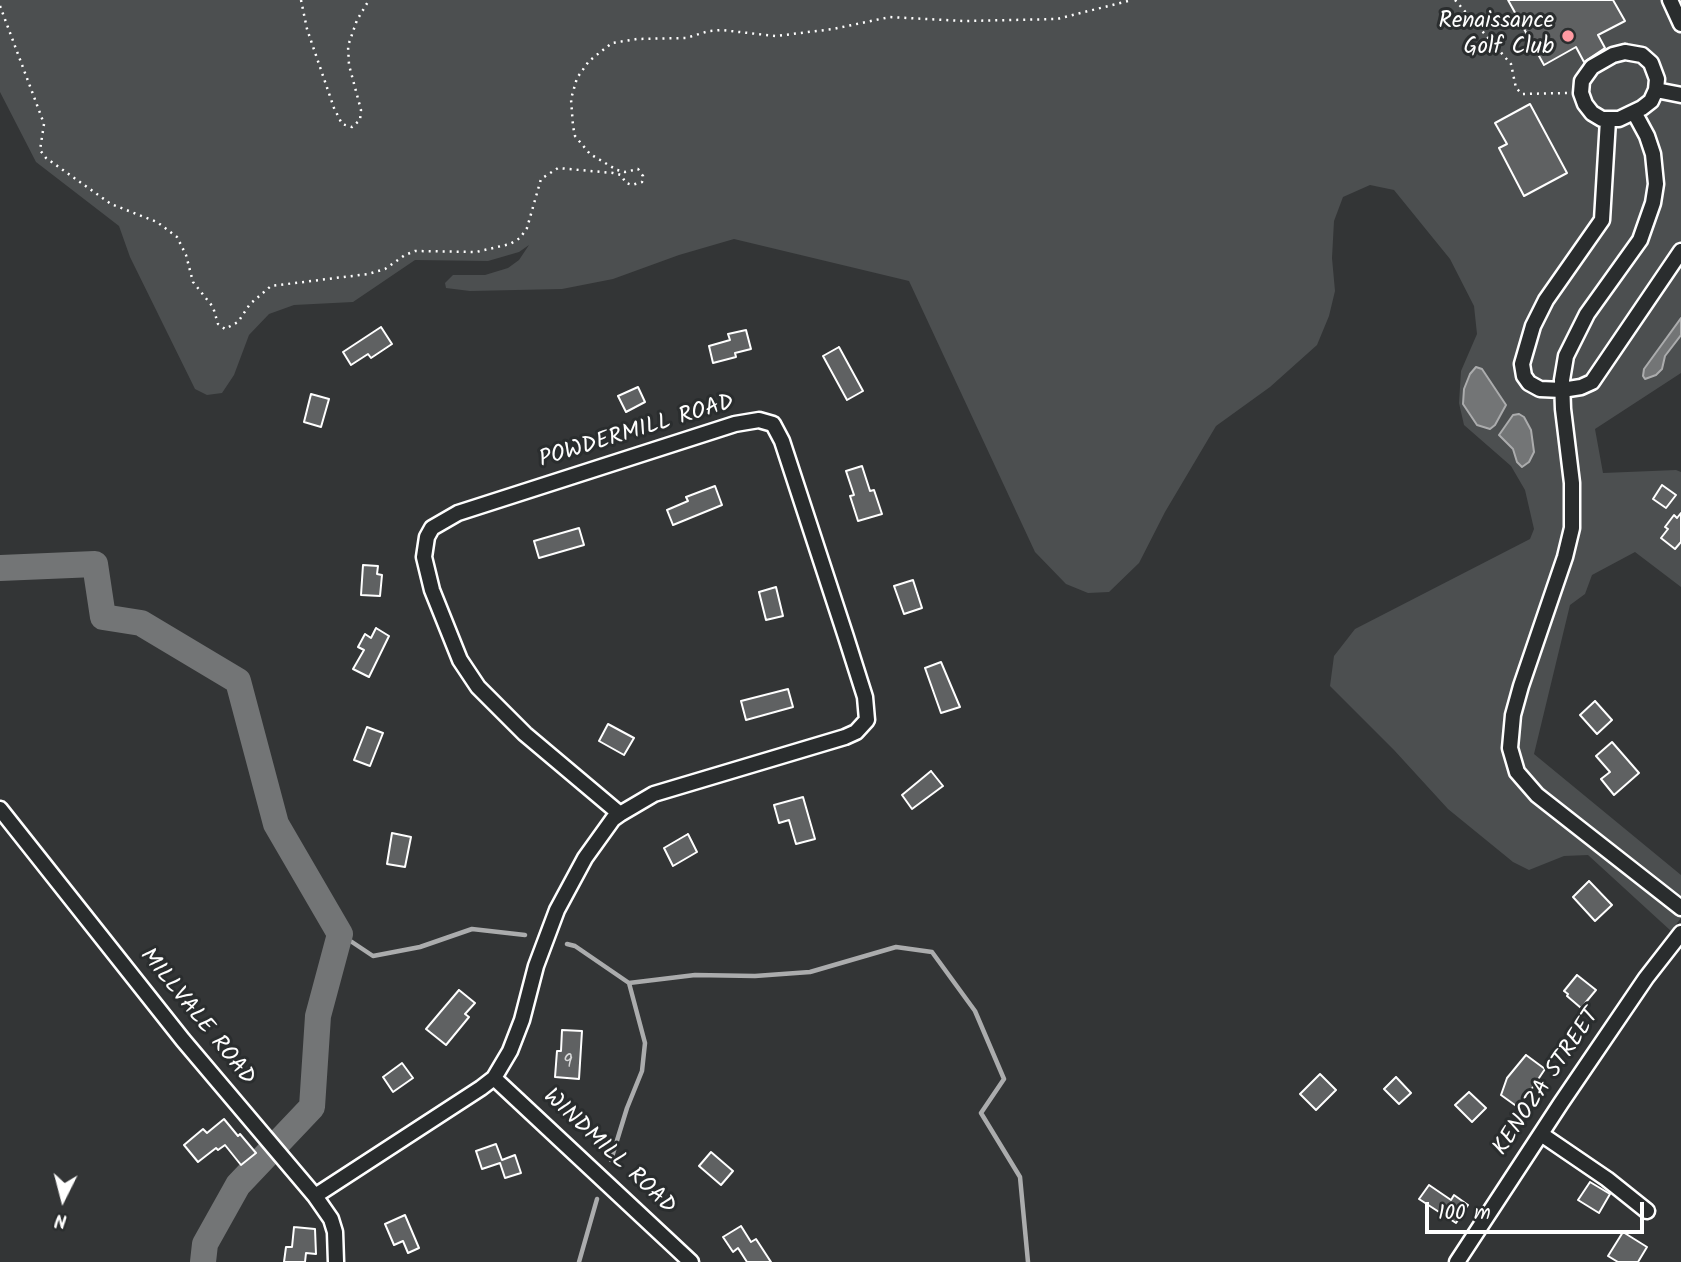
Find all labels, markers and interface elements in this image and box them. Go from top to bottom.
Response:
place label: Renaissance Golf Club [1438,9,1554,63]
marker: Renaissance Golf Club [1560,28,1576,44]
street label: POWDERMILL ROAD [536,390,738,476]
street label: MILLVALE ROAD [132,944,260,1092]
street label: KENOZA STREET [1489,1004,1607,1162]
house number: 9 [563,1053,573,1075]
street label: WINDMILL ROAD [536,1084,680,1222]
north arrow [28,1164,98,1234]
scale bar [1429,1188,1648,1232]
text: 100 m [1438,1197,1491,1230]
text: N [53,1204,68,1235]

